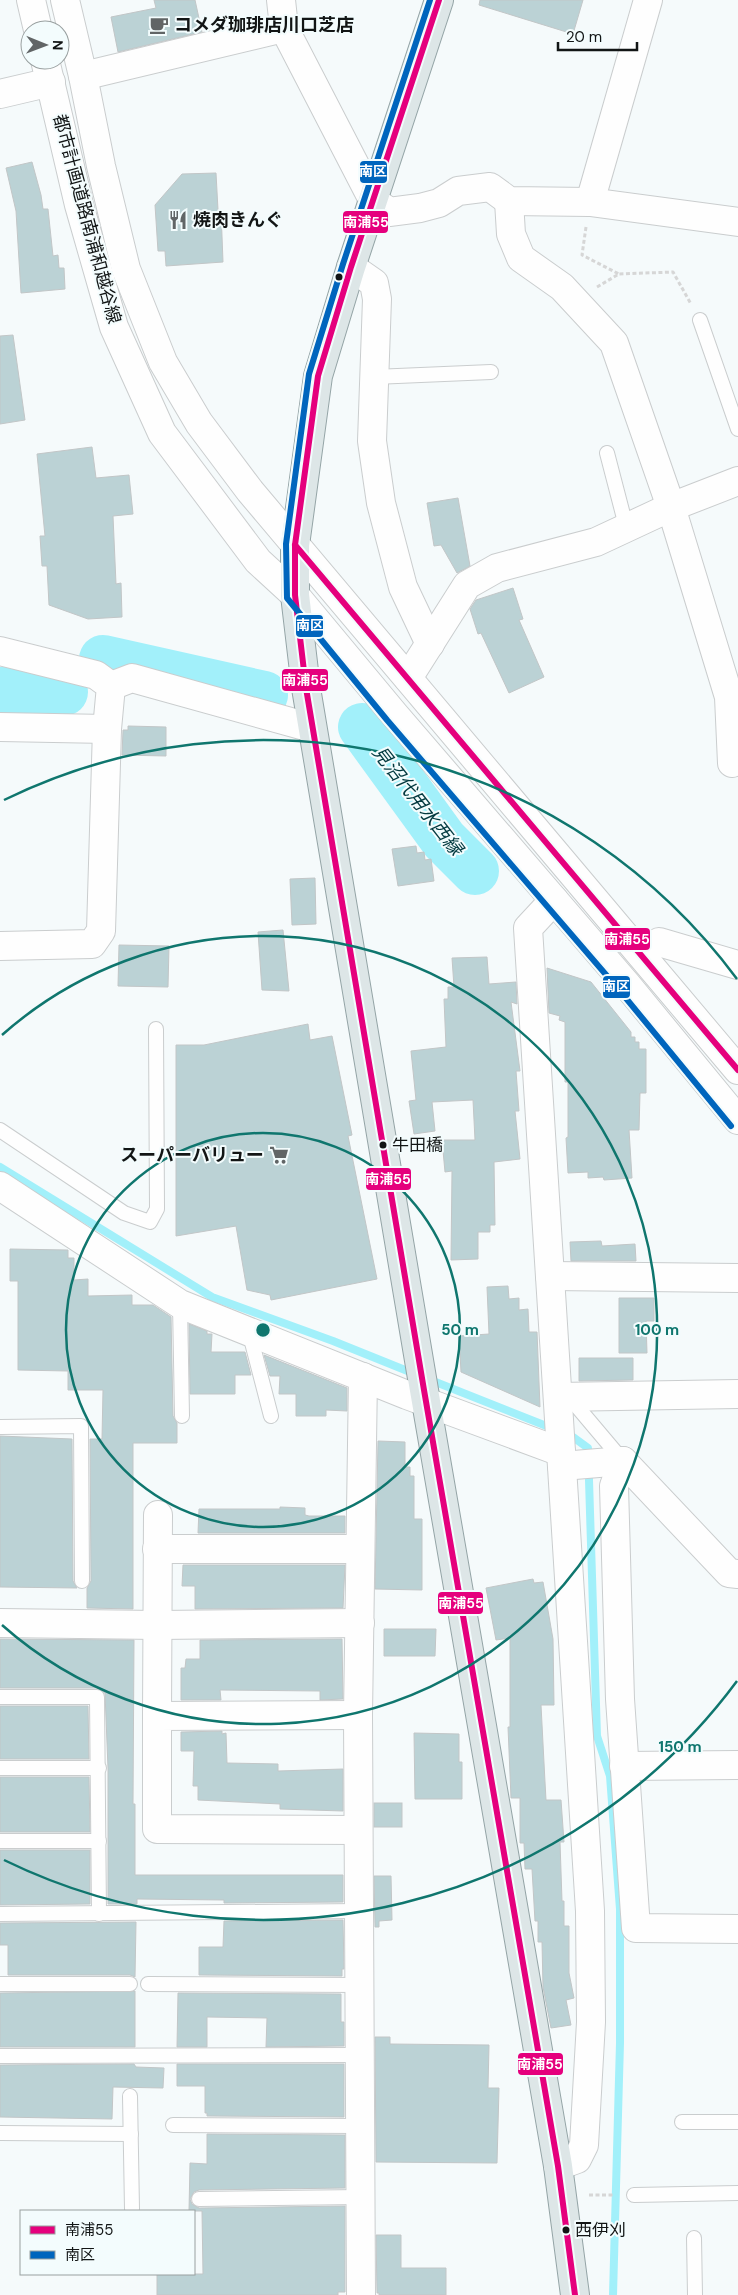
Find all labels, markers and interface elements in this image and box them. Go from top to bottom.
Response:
place label: コメダ珈琲店川口芝店 [174,13,354,37]
cafe icon: コメダ珈琲店川口芝店 [148,14,170,36]
north arrow [20,20,70,70]
scale bar [558,20,637,52]
text: 20 m [566,27,602,47]
text: N [49,40,67,50]
street label: 都市計画道路南浦和越谷線 [47,112,127,326]
line badge: 南区 [359,160,388,184]
text: 南区 [359,162,387,180]
place label: 焼肉きんぐ [193,208,283,232]
restaurant icon: 焼肉きんぐ [167,209,189,231]
line badge: 南浦55 [342,210,389,234]
text: 南浦55 [343,213,389,231]
unlabelled marker [334,272,344,282]
line badge: 南区 [295,614,324,638]
text: 南区 [296,616,324,634]
line badge: 南浦55 [281,668,329,692]
text: 南浦55 [282,671,328,689]
water label: 見沼代用水西縁 [367,740,470,862]
line badge: 南浦55 [604,927,651,951]
text: 南浦55 [604,930,650,948]
line badge: 南区 [602,975,631,999]
text: 南区 [602,977,630,995]
place label: 牛田橋 [392,1134,443,1156]
marker: 牛田橋 [378,1140,388,1150]
place label: スーパーバリュー [120,1143,264,1167]
supermarket icon: スーパーバリュー [268,1144,290,1166]
line badge: 南浦55 [365,1167,412,1191]
text: 南浦55 [365,1170,411,1188]
text: 50 m [441,1320,479,1340]
text: 100 m [635,1320,679,1340]
centre of rings [254,1321,272,1339]
line badge: 南浦55 [437,1591,484,1615]
text: 南浦55 [438,1594,484,1612]
text: 150 m [659,1737,702,1757]
line badge: 南浦55 [517,2052,564,2076]
text: 南浦55 [517,2055,563,2073]
legend [20,2210,195,2275]
place label: 西伊刈 [575,2219,626,2241]
text: 南浦55 [65,2220,113,2240]
marker: 西伊刈 [561,2225,571,2235]
text: 南区 [65,2245,95,2265]

